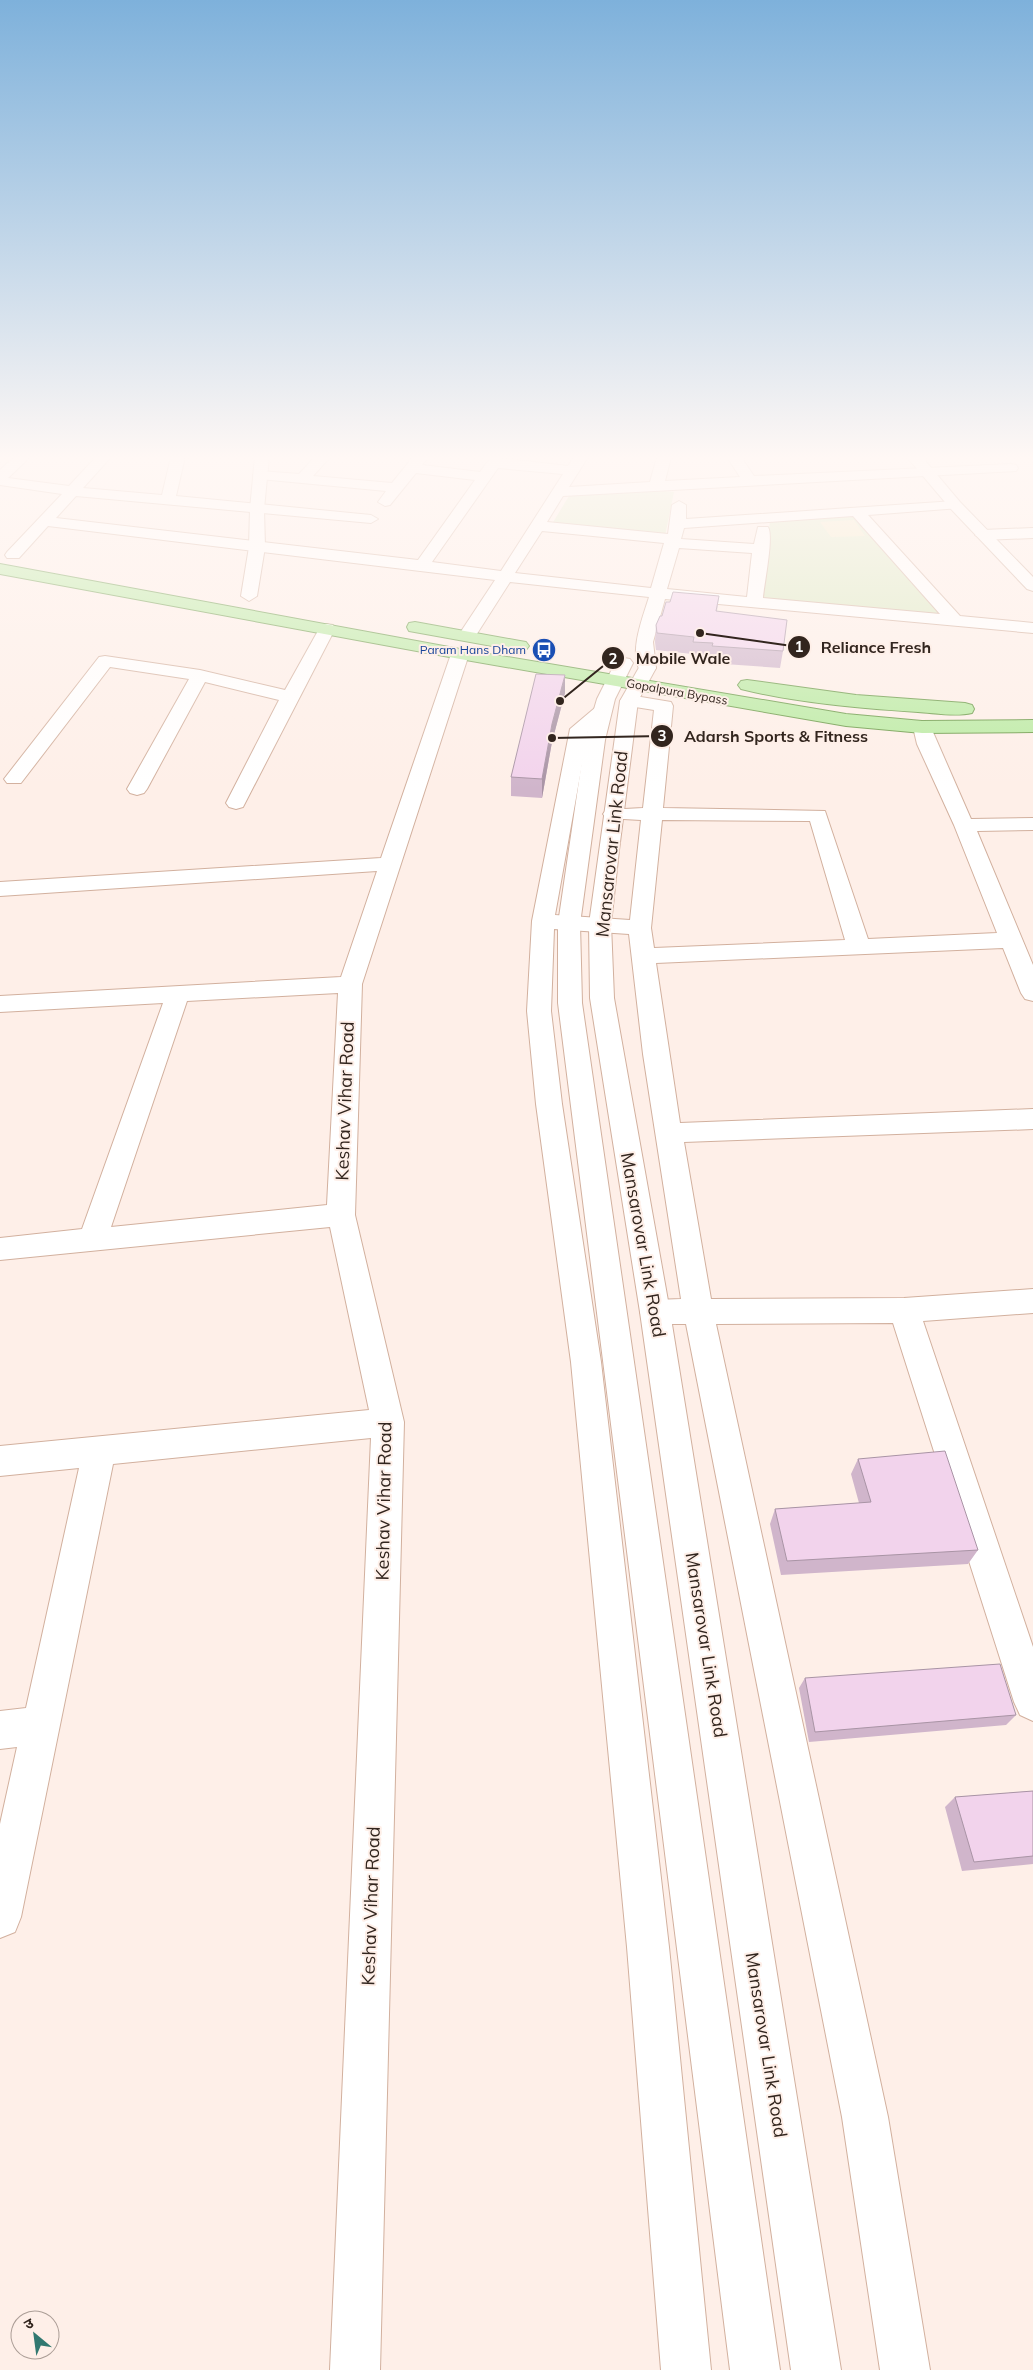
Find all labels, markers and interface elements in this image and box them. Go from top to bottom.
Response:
callout: Reliance Fresh [786,631,942,662]
bus stop icon: Param Hans Dham [531,637,557,663]
text: 1 [794,637,804,656]
text: Reliance Fresh [821,637,931,657]
place label: Param Hans Dham [420,642,526,657]
callout: Mobile Wale [601,643,740,674]
text: Mobile Wale [636,648,731,668]
text: 2 [608,649,618,668]
street label: Gopalpura Bypass [625,675,729,708]
callout: Adarsh Sports & Fitness [649,721,879,752]
text: 3 [657,726,667,745]
text: Adarsh Sports & Fitness [684,726,868,746]
street label: Mansarovar Link Road [590,750,633,938]
street label: Keshav Vihar Road [330,1021,359,1181]
street label: Mansarovar Link Road [616,1151,671,1339]
street label: Keshav Vihar Road [371,1421,396,1581]
street label: Mansarovar Link Road [680,1551,732,1739]
street label: Keshav Vihar Road [356,1826,385,1986]
street label: Mansarovar Link Road [740,1951,792,2139]
north arrow [10,2310,60,2360]
text: उ [21,2313,37,2333]

